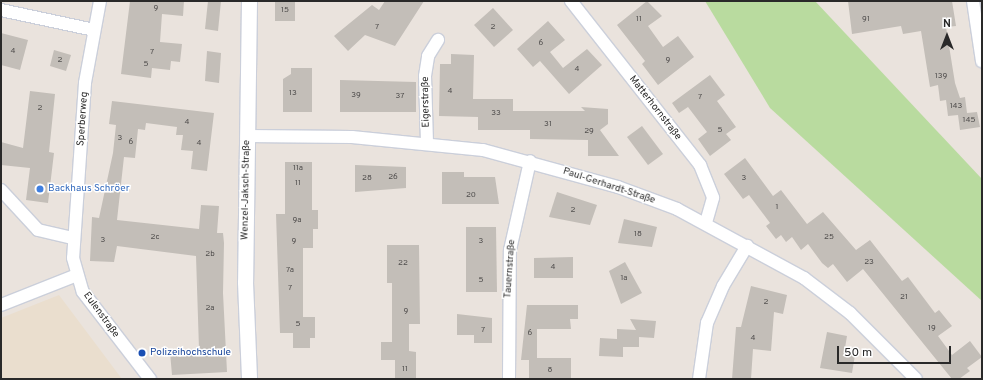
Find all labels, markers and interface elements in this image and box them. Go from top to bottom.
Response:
house number: 9 [154,4,158,14]
house number: 15 [281,6,289,16]
house number: 11 [636,15,642,25]
house number: 91 [862,15,870,25]
north arrow [927,16,967,56]
text: N [943,17,951,31]
house number: 7 [375,23,379,33]
house number: 2 [491,23,495,33]
house number: 6 [539,39,543,49]
house number: 4 [11,47,15,57]
house number: 7 [150,48,154,58]
house number: 2 [58,56,62,66]
house number: 9 [666,56,670,66]
house number: 5 [144,60,148,70]
house number: 4 [575,65,579,75]
house number: 139 [935,72,947,82]
street label: Matterhornstraße [626,74,684,142]
street label: Eigerstraße [420,76,432,128]
house number: 4 [448,87,452,97]
house number: 13 [289,89,297,99]
street label: Sperberweg [75,91,91,147]
house number: 39 [351,91,361,101]
house number: 37 [396,92,404,102]
house number: 7 [698,93,702,103]
house number: 143 [950,102,962,112]
house number: 2 [38,104,42,114]
house number: 33 [491,109,501,119]
house number: 145 [963,116,975,126]
house number: 4 [185,118,189,128]
house number: 31 [544,120,552,130]
house number: 5 [718,126,722,136]
house number: 29 [584,127,594,137]
house number: 3 [118,134,122,144]
house number: 6 [129,138,133,148]
house number: 4 [197,139,201,149]
street label: Wenzel-Jaksch-Straße [239,140,253,240]
house number: 11a [293,164,303,174]
street label: Paul-Gerhardt-Straße [561,165,657,207]
house number: 26 [388,173,398,183]
house number: 28 [362,174,372,184]
house number: 3 [742,174,746,184]
house number: 11 [295,179,301,189]
place label: Backhaus Schröer [48,183,130,195]
marker: Backhaus Schröer [35,184,45,194]
house number: 20 [466,191,476,201]
house number: 1 [776,203,778,213]
house number: 2 [571,206,575,216]
house number: 9a [293,216,301,226]
house number: 18 [634,230,642,240]
house number: 2c [151,233,159,243]
house number: 25 [824,233,834,243]
house number: 3 [101,236,105,246]
house number: 9 [292,237,296,247]
house number: 3 [479,237,483,247]
street label: Tauernstraße [502,239,518,299]
house number: 2b [205,250,215,260]
house number: 23 [864,258,874,268]
house number: 22 [398,259,408,269]
house number: 4 [551,263,555,273]
house number: 7a [286,266,294,276]
house number: 1a [621,274,627,284]
house number: 5 [479,276,483,286]
house number: 7 [288,284,292,294]
street label: Eulenstraße [81,290,121,340]
house number: 21 [900,293,908,303]
house number: 2 [764,298,768,308]
house number: 2a [205,304,215,314]
house number: 9 [404,307,408,317]
house number: 5 [296,320,300,330]
house number: 19 [928,324,936,334]
house number: 7 [481,326,485,336]
house number: 6 [528,329,532,339]
house number: 4 [751,334,755,344]
scale bar [839,338,953,364]
text: 50 m [844,345,872,361]
place label: Polizeihochschule [150,347,231,359]
marker: Polizeihochschule [137,348,147,358]
house number: 11 [402,365,408,375]
house number: 8 [548,366,552,376]

